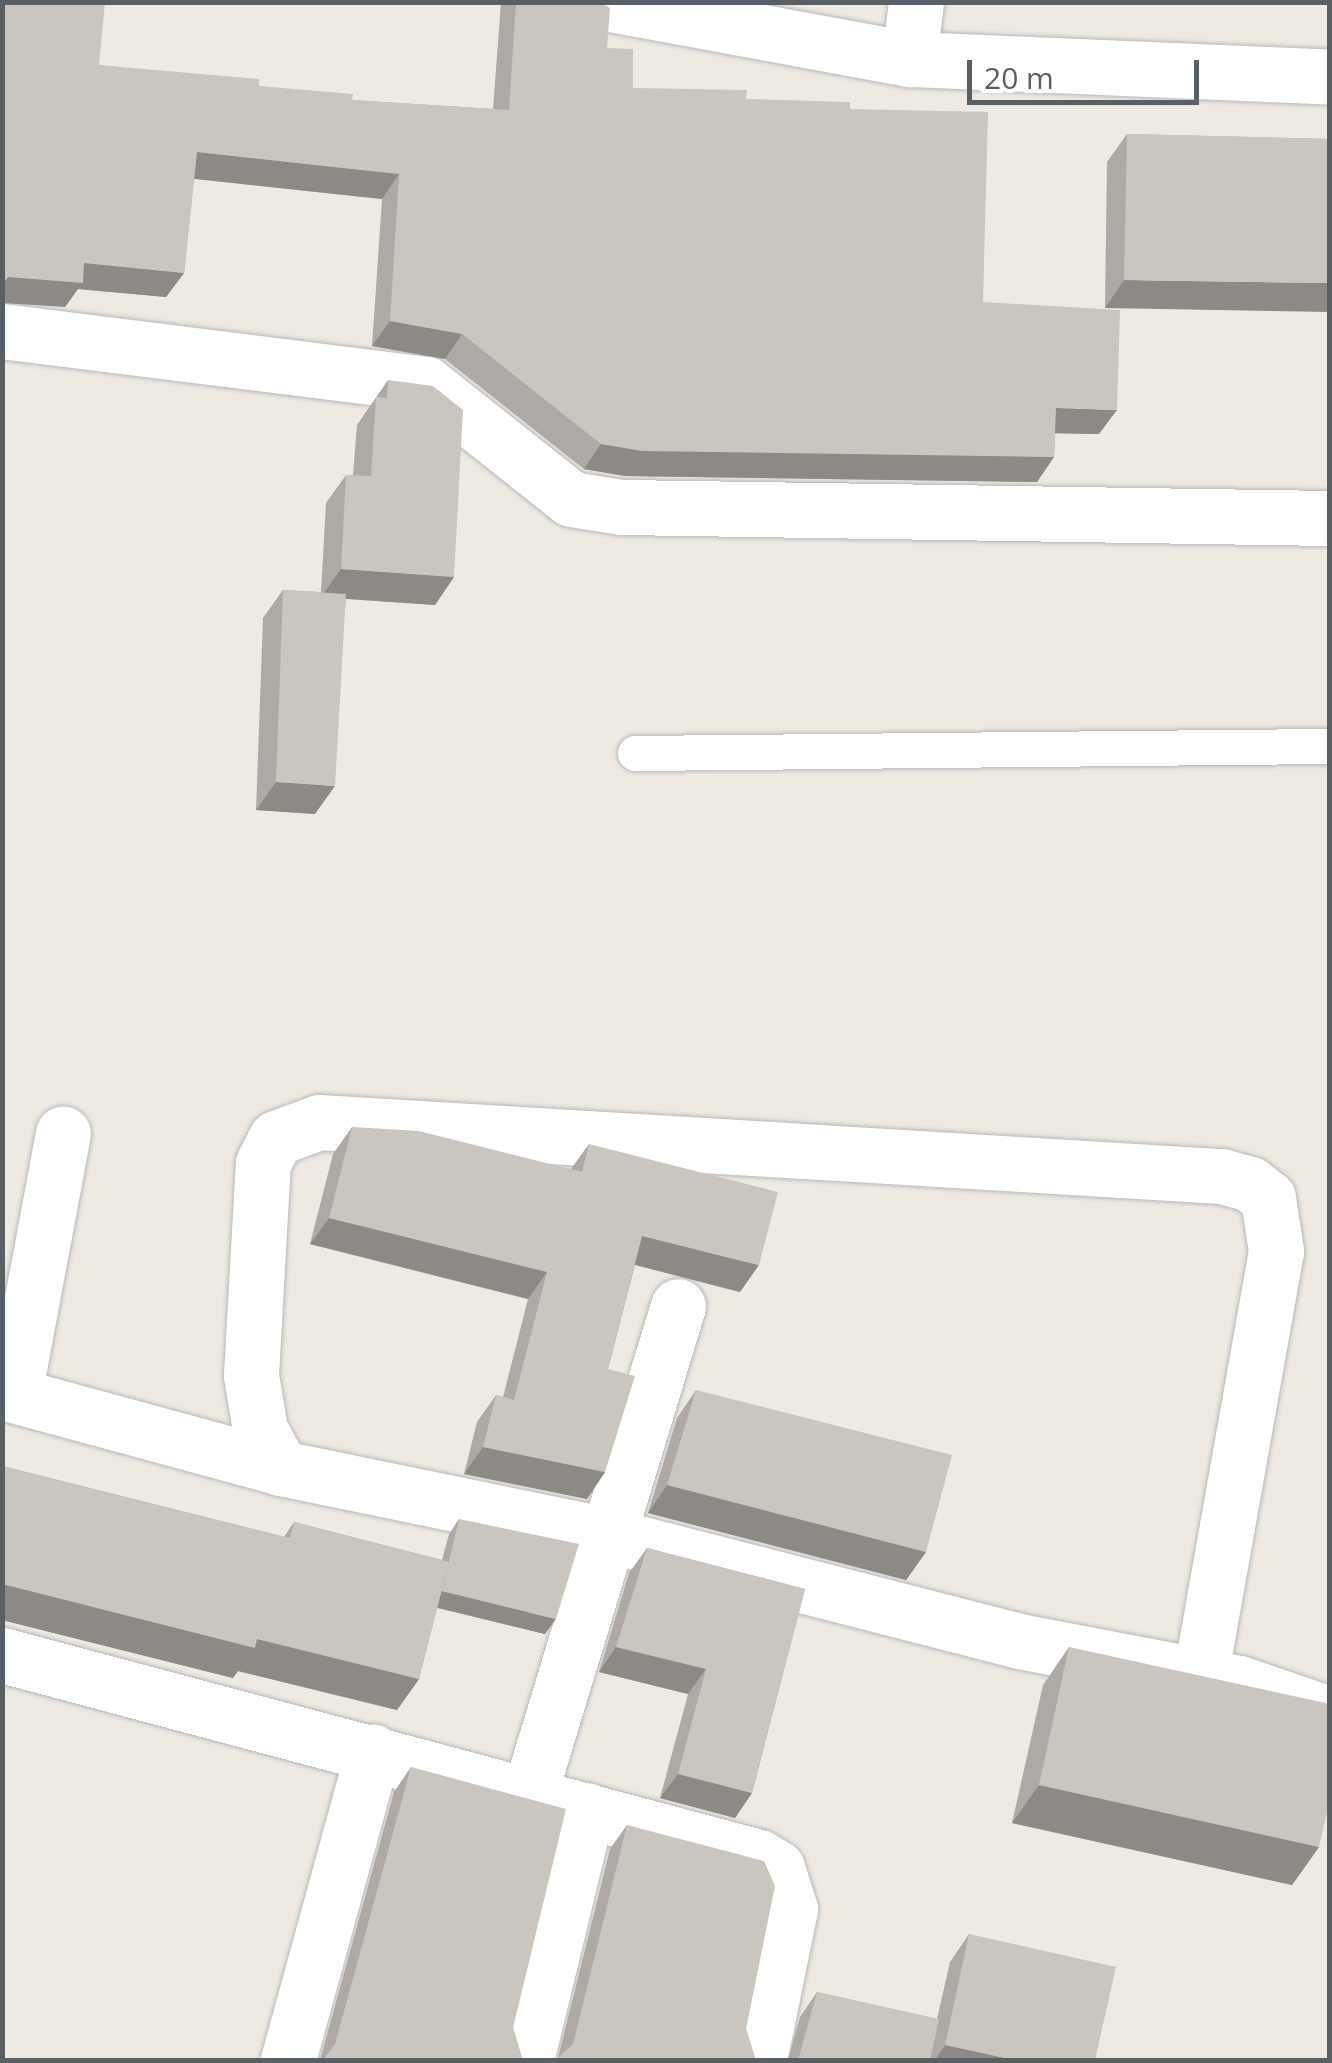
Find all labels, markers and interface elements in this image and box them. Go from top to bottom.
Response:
scale bar [972,40,1204,102]
text: 20 m [984,57,1054,98]

